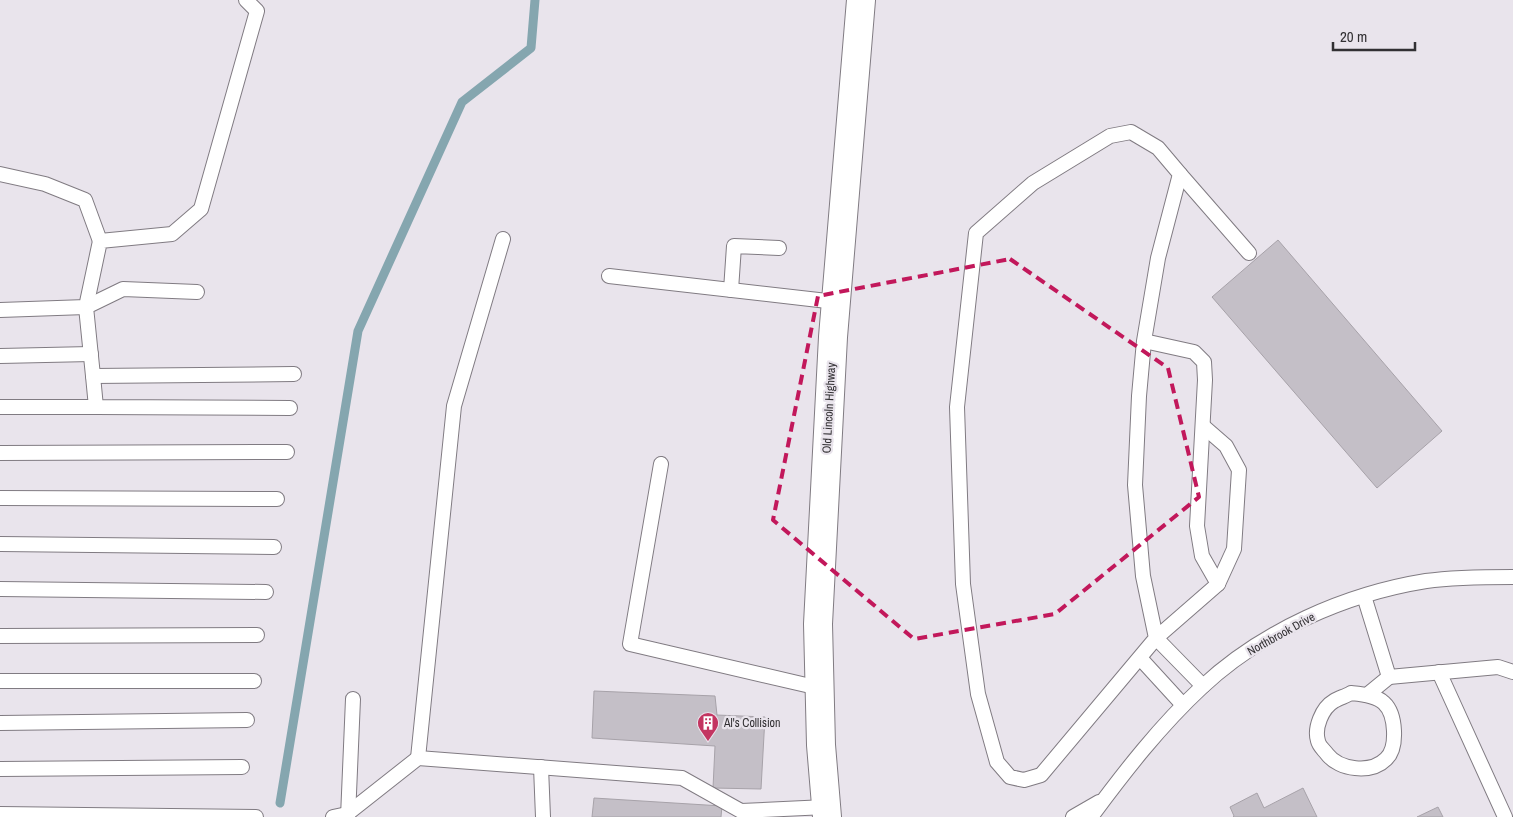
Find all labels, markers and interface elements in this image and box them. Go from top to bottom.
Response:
scale bar [1333,20,1416,52]
text: 20 m [1340,26,1367,47]
street label: Old Lincoln Highway [819,362,839,454]
street label: Northbrook Drive [1244,609,1318,659]
building icon: Al's Collision [696,711,720,742]
place label: Al's Collision [723,715,781,731]

